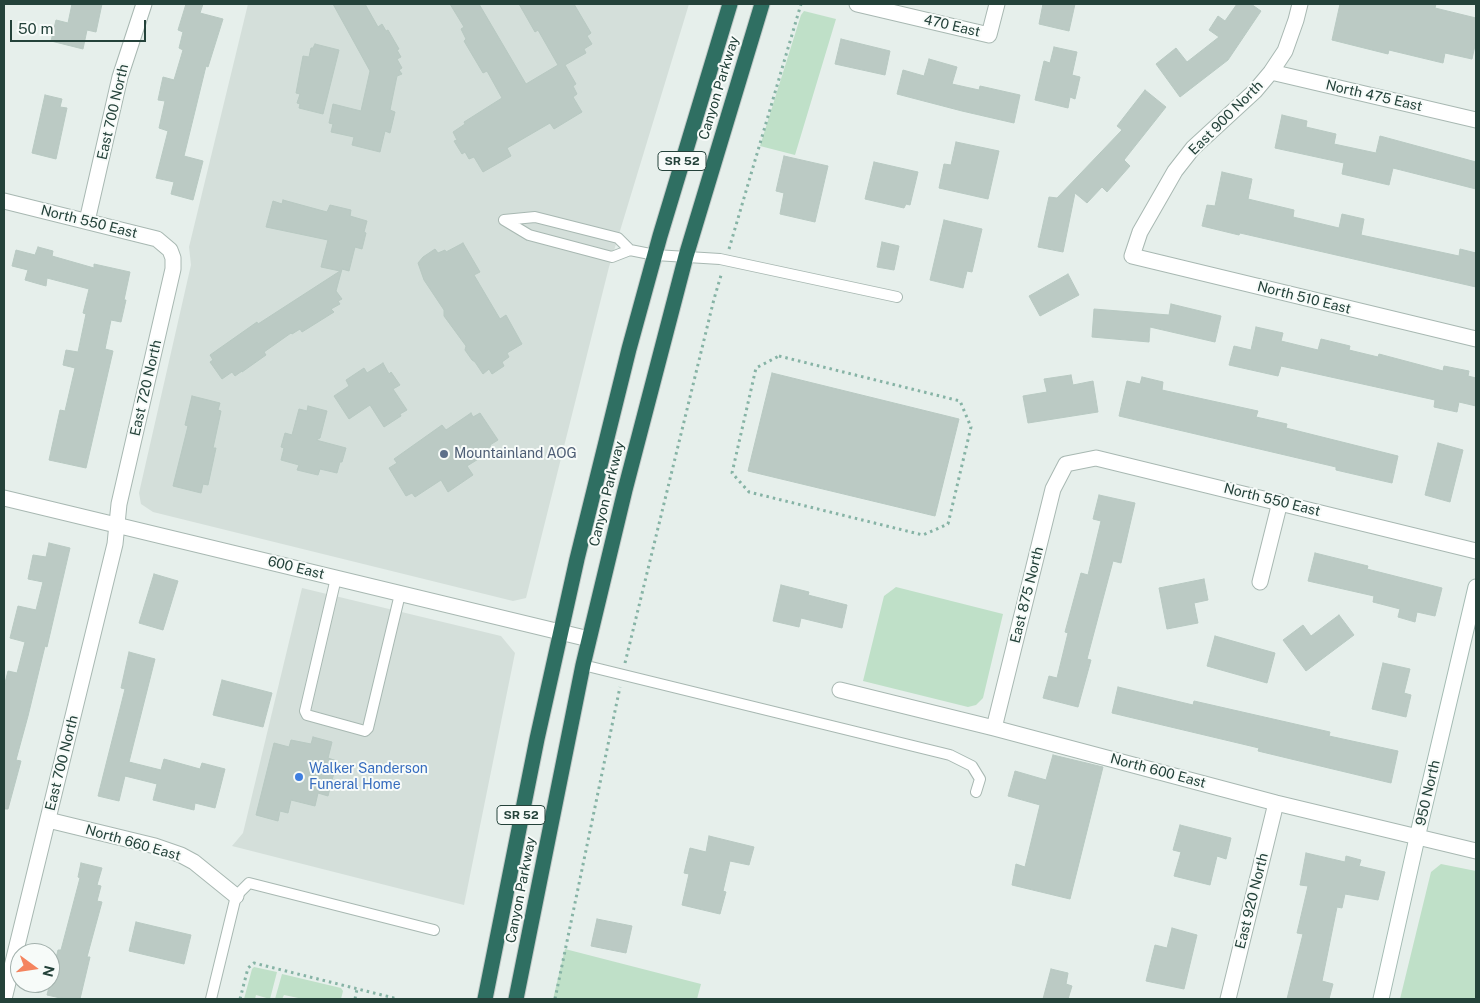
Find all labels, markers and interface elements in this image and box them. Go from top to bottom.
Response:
scale bar [12,10,149,42]
street label: 470 East [922,11,982,41]
text: 50 m [18,20,53,37]
street label: Canyon Parkway [695,34,743,142]
street label: East 700 North [94,62,132,162]
street label: East 900 North [1185,77,1267,159]
street label: North 475 East [1324,77,1424,115]
road number: SR 52 [658,152,706,170]
street label: North 550 East [39,202,139,242]
street label: North 510 East [1255,278,1353,318]
street label: East 720 North [127,338,165,438]
street label: Canyon Parkway [586,440,628,548]
place label: Mountainland AOG [454,446,577,462]
marker: Mountainland AOG [438,448,450,460]
street label: North 550 East [1222,480,1322,520]
street label: East 875 North [1007,545,1047,645]
street label: 600 East [266,553,326,583]
street label: East 700 North [42,714,82,812]
street label: North 600 East [1108,750,1208,792]
street label: 950 North [1412,759,1444,827]
place label: Walker Sanderson Funeral Home [309,761,428,794]
marker: Walker Sanderson Funeral Home [293,771,305,783]
road number: SR 52 [497,806,545,824]
street label: North 660 East [83,821,183,865]
street label: Canyon Parkway [502,836,540,944]
street label: East 920 North [1232,851,1272,951]
north arrow [10,943,60,993]
text: N [39,964,58,979]

